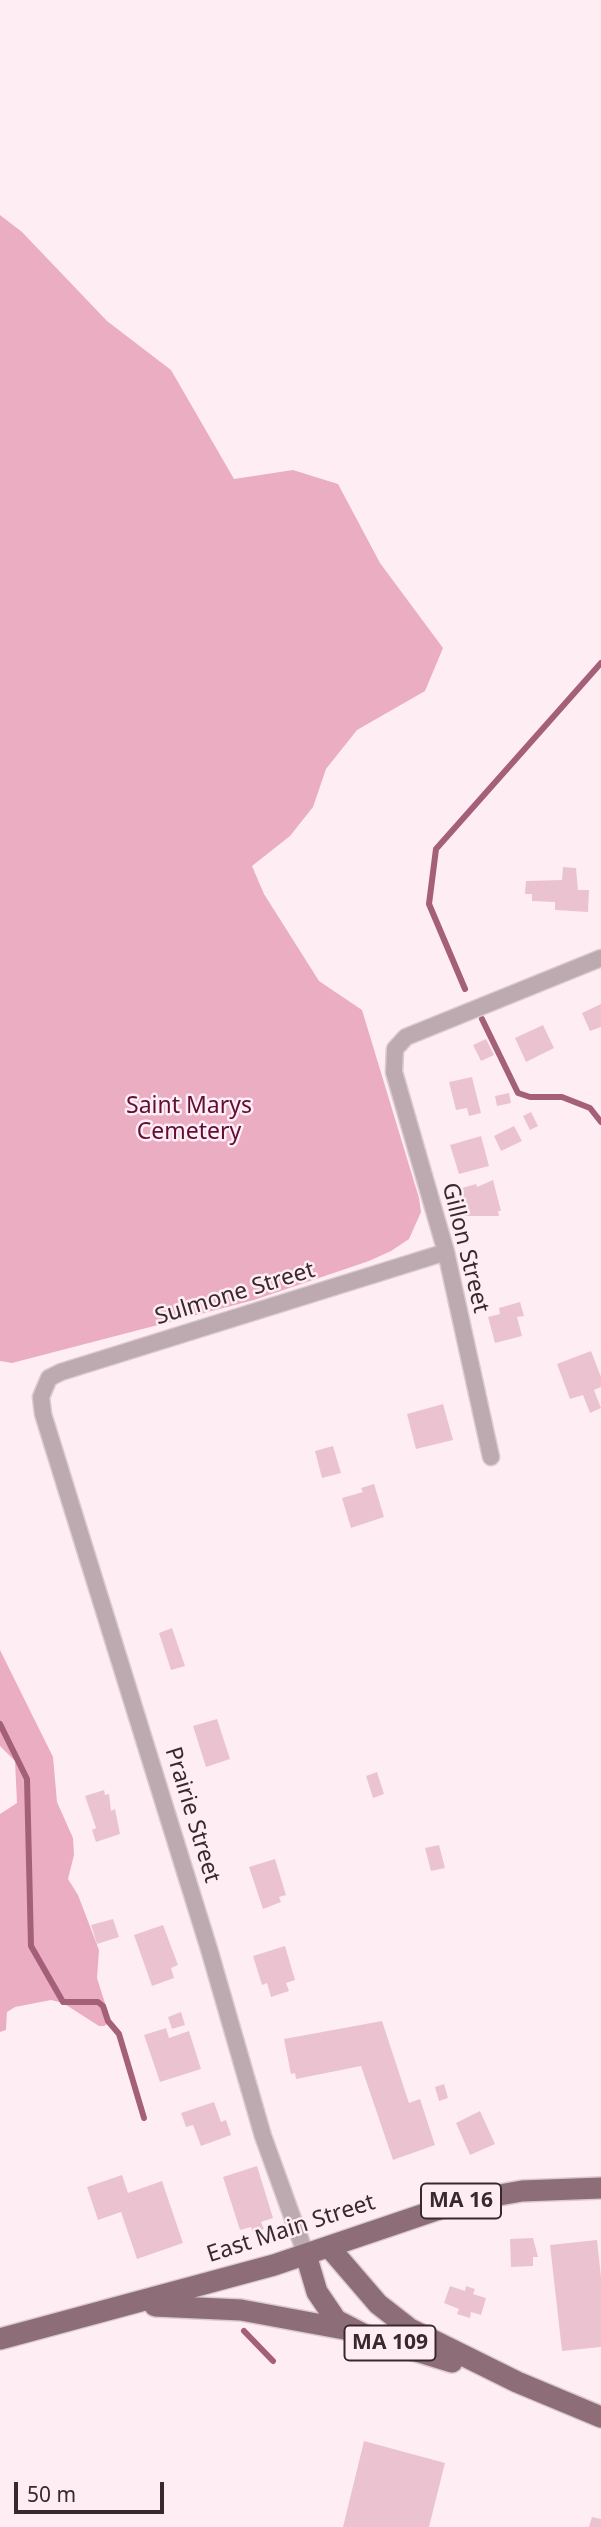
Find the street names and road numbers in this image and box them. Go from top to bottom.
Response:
street label: Gillon Street [436,1180,494,1316]
street label: Sulmone Street [152,1257,318,1331]
street label: Prairie Street [158,1744,226,1886]
road number: MA 16 [421,2184,501,2218]
street label: East Main Street [203,2189,379,2269]
road number: MA 109 [344,2326,436,2360]

